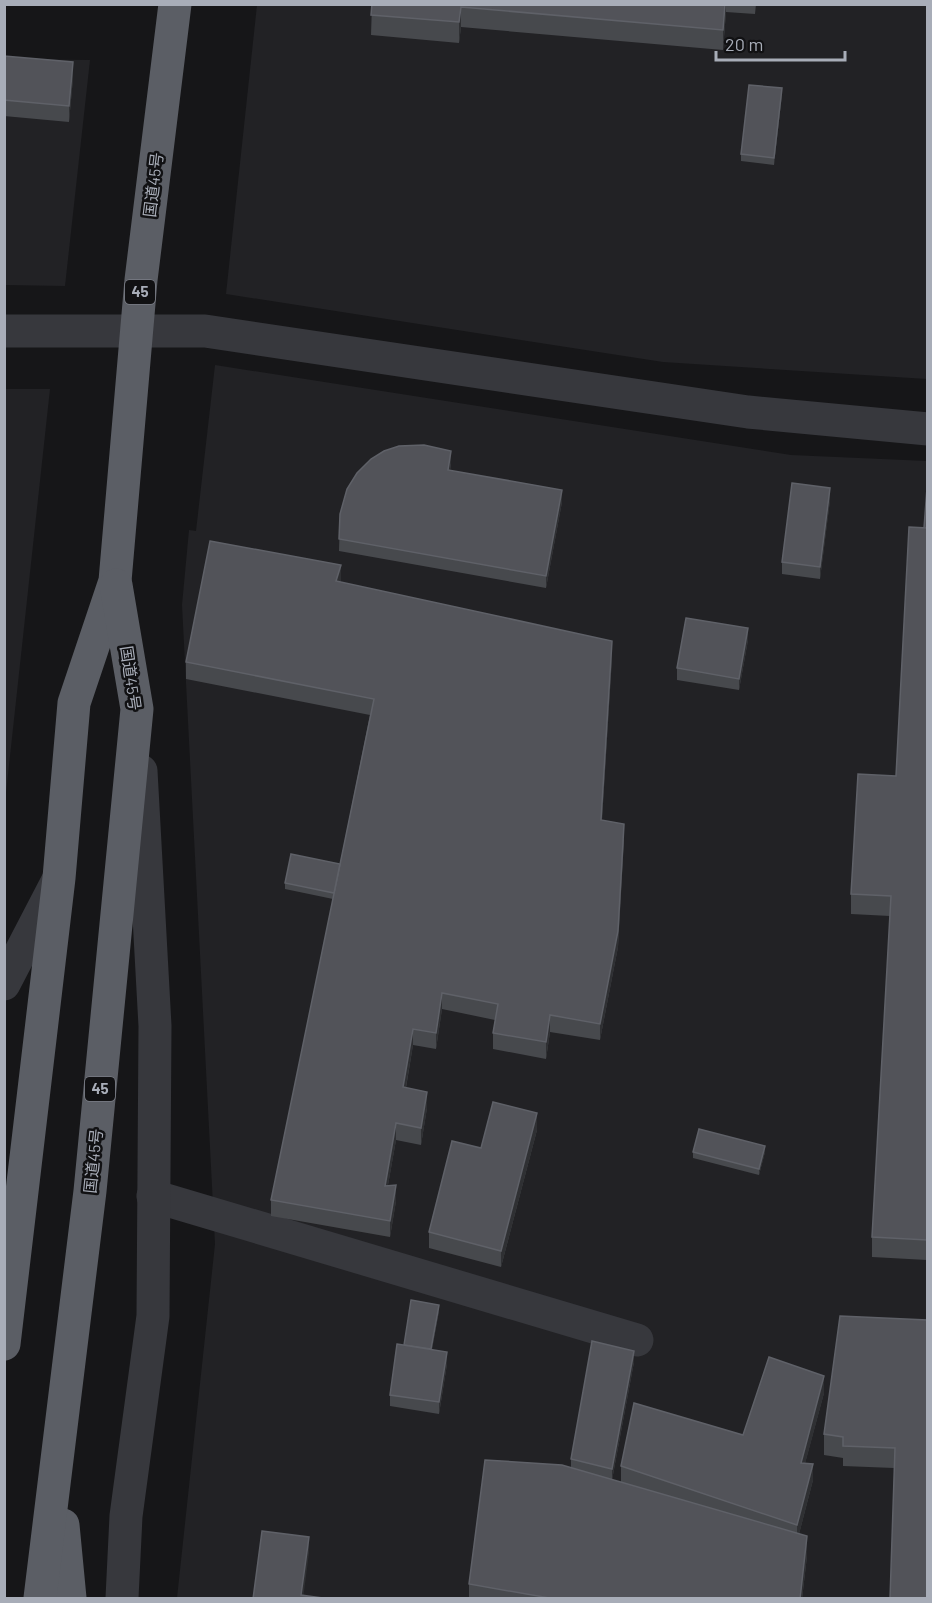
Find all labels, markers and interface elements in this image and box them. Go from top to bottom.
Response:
scale bar [716,24,845,62]
text: 20 m [725,33,763,55]
street label: 国道45号 [139,152,166,218]
road number: 45 [125,280,155,304]
street label: 国道45号 [118,644,145,711]
road number: 45 [85,1077,115,1101]
street label: 国道45号 [80,1128,105,1194]

